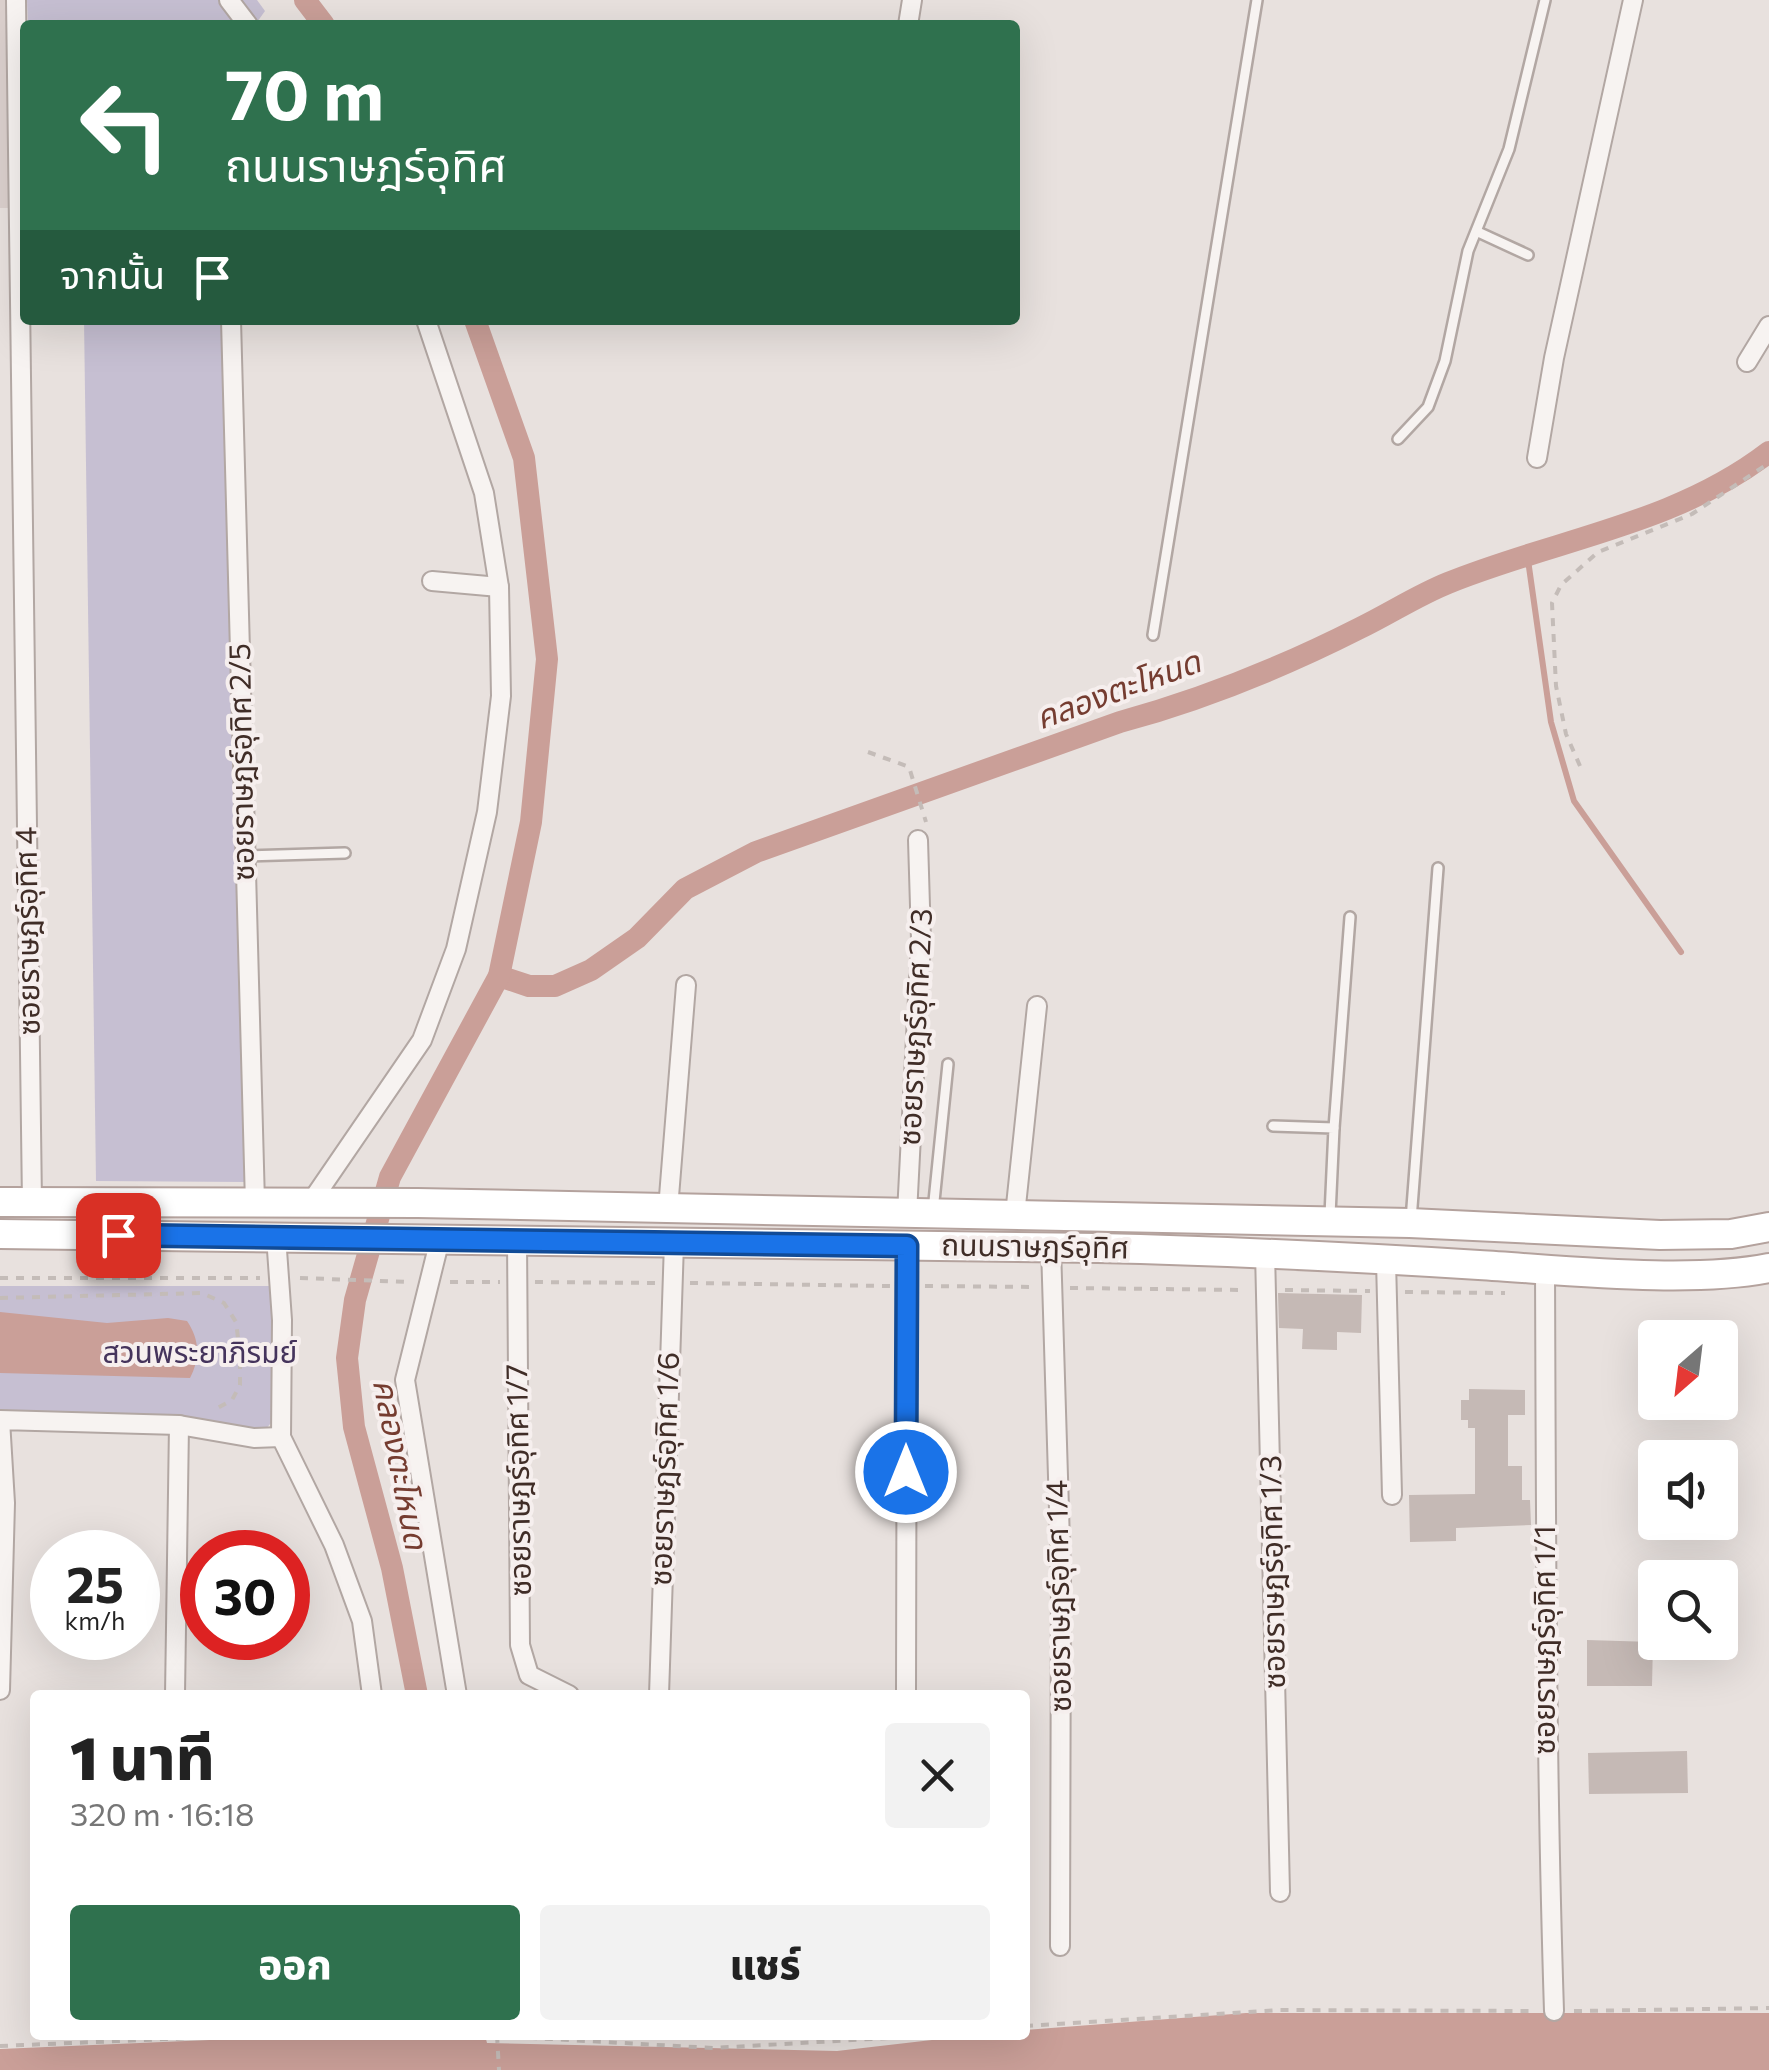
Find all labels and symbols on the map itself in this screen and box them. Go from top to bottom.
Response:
water label: คลองตะโหนด [1029,639,1206,736]
street label: ซอยราษฎร์อุทิศ 2/5 [219,643,262,881]
street label: ซอยราษฎร์อุทิศ 4 [5,826,48,1036]
street label: ซอยราษฎร์อุทิศ 2/3 [889,907,940,1147]
pin [76,1193,161,1278]
street label: ถนนราษฎร์อุทิศ [941,1224,1129,1267]
north arrow [1638,1320,1738,1420]
park label: สวนพระยาภิรมย์ [103,1332,298,1369]
street label: ซอยราษฎร์อุทิศ 1/6 [640,1351,687,1587]
street label: ซอยราษฎร์อุทิศ 1/7 [496,1363,539,1597]
water label: คลองตะโหนด [366,1375,438,1553]
position arrow [854,1420,958,1524]
street label: ซอยราษฎร์อุทิศ 1/3 [1250,1455,1293,1689]
street label: ซอยราษฎร์อุทิศ 1/4 [1036,1480,1079,1713]
street label: ซอยราษฎร์อุทิศ 1/1 [1524,1525,1563,1755]
speed limit sign: 30 [180,1530,310,1660]

